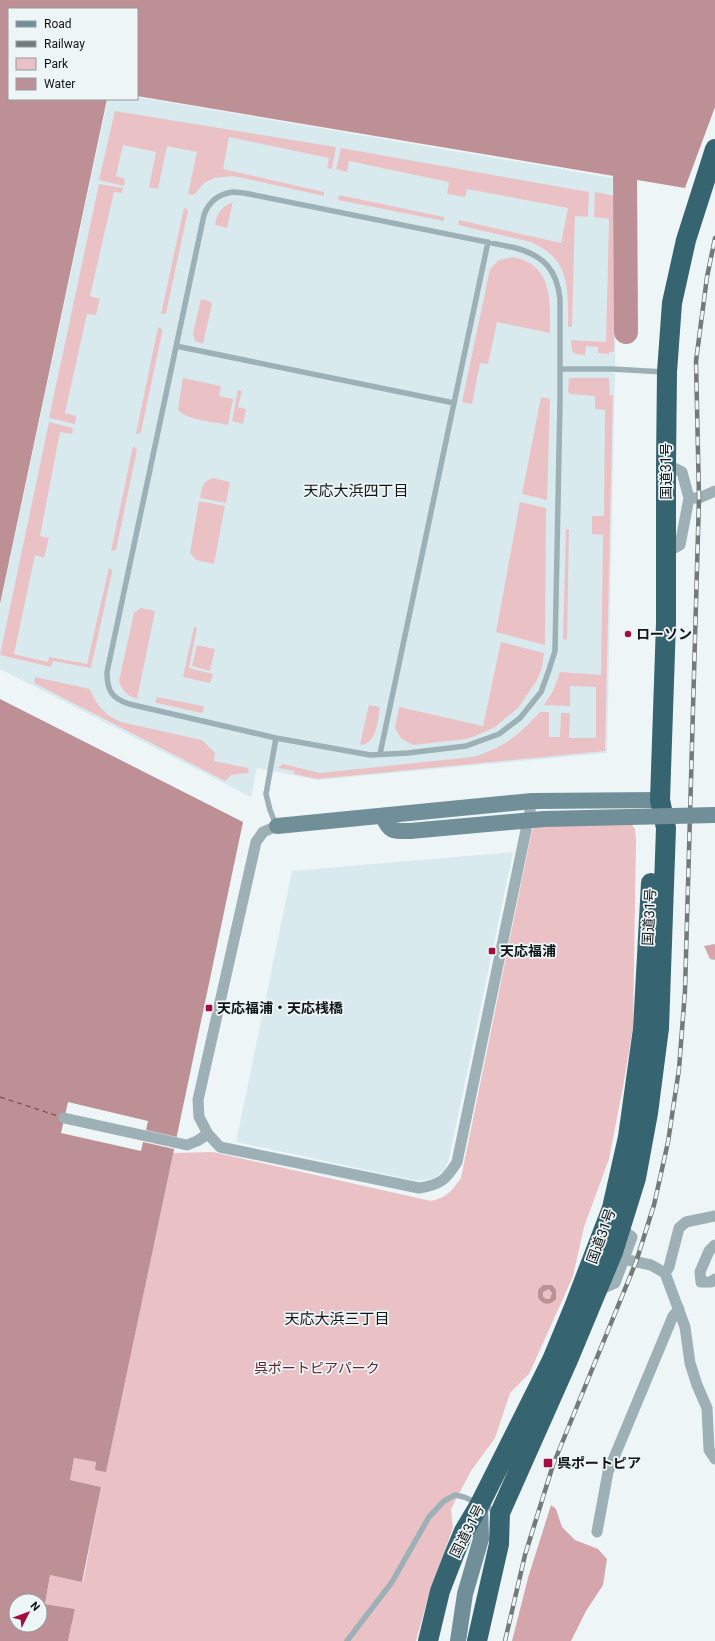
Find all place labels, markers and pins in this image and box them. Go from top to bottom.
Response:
place label: ローソン [636,626,692,642]
marker: ローソン [623,629,633,639]
place label: 天応福浦 [500,943,556,959]
marker: 天応福浦 [487,946,497,956]
place label: 天応福浦・天応桟橋 [217,1000,343,1016]
marker: 天応福浦・天応桟橋 [204,1003,214,1013]
place label: 呉ポートピア [557,1455,641,1471]
marker: 呉ポートピア [542,1457,554,1469]

